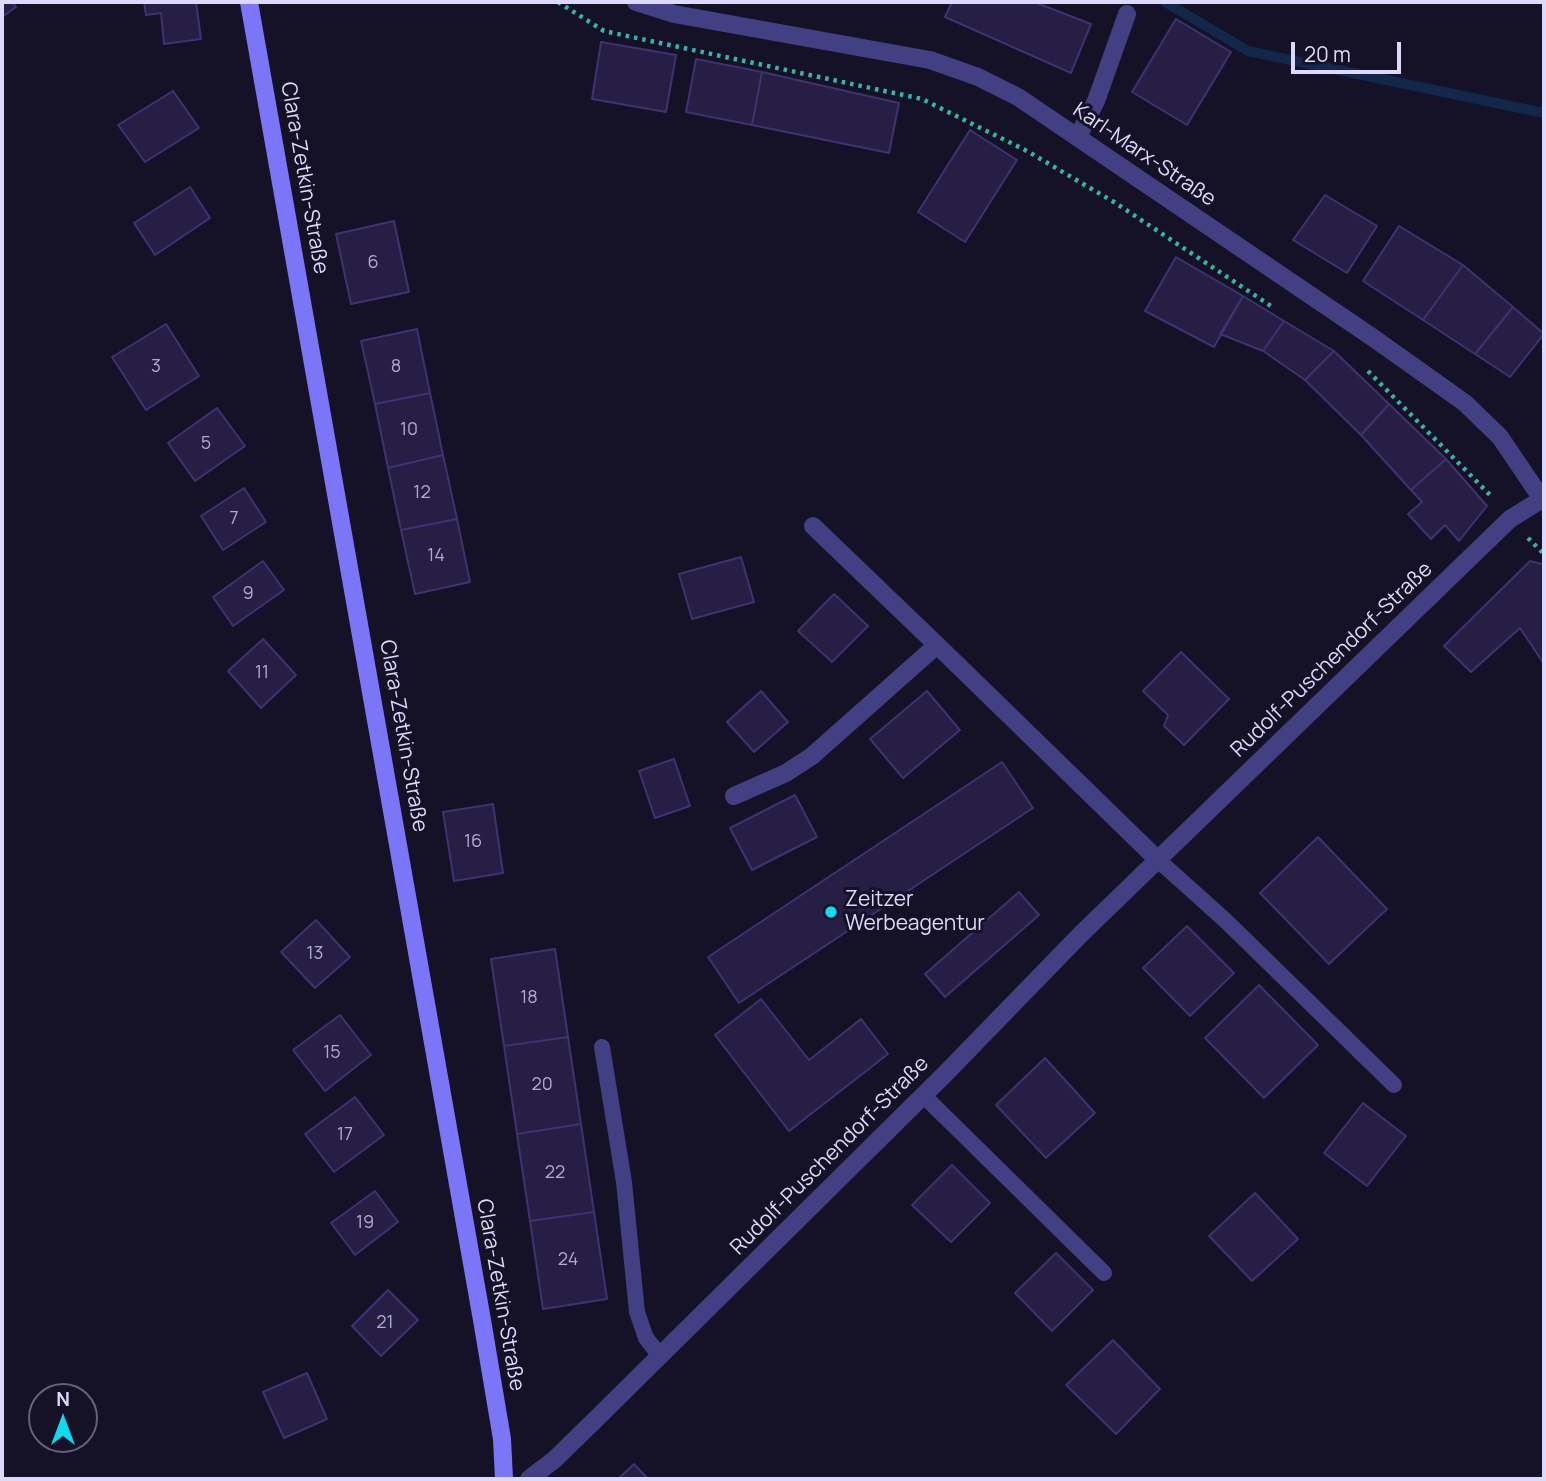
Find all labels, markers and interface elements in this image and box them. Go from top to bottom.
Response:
scale bar [1294,28,1404,72]
text: 20 m [1304,40,1351,68]
street label: Clara-Zetkin-Straße [275,80,333,276]
street label: Karl-Marx-Straße [1068,98,1220,212]
house number: 6 [367,252,379,274]
house number: 3 [151,356,161,378]
house number: 8 [391,356,401,378]
house number: 10 [400,419,418,441]
house number: 5 [201,433,211,455]
house number: 12 [413,482,431,504]
house number: 7 [229,508,239,530]
house number: 14 [427,545,445,567]
street label: Rudolf-Puschendorf-Straße [1226,557,1438,763]
house number: 9 [242,583,254,605]
street label: Clara-Zetkin-Straße [374,638,432,834]
house number: 11 [255,662,269,684]
house number: 16 [464,831,482,853]
place label: Zeitzer Werbeagentur [845,887,985,937]
marker: Zeitzer Werbeagentur [823,904,839,920]
house number: 13 [307,943,323,965]
house number: 18 [520,987,538,1009]
house number: 15 [323,1042,341,1064]
street label: Rudolf-Puschendorf-Straße [726,1052,934,1260]
house number: 20 [531,1074,553,1096]
house number: 17 [337,1124,353,1146]
house number: 22 [545,1162,565,1184]
street label: Clara-Zetkin-Straße [471,1197,529,1393]
house number: 19 [356,1212,374,1234]
house number: 24 [558,1249,578,1271]
house number: 21 [376,1312,394,1334]
north arrow [28,1383,98,1453]
text: N [56,1386,70,1412]

